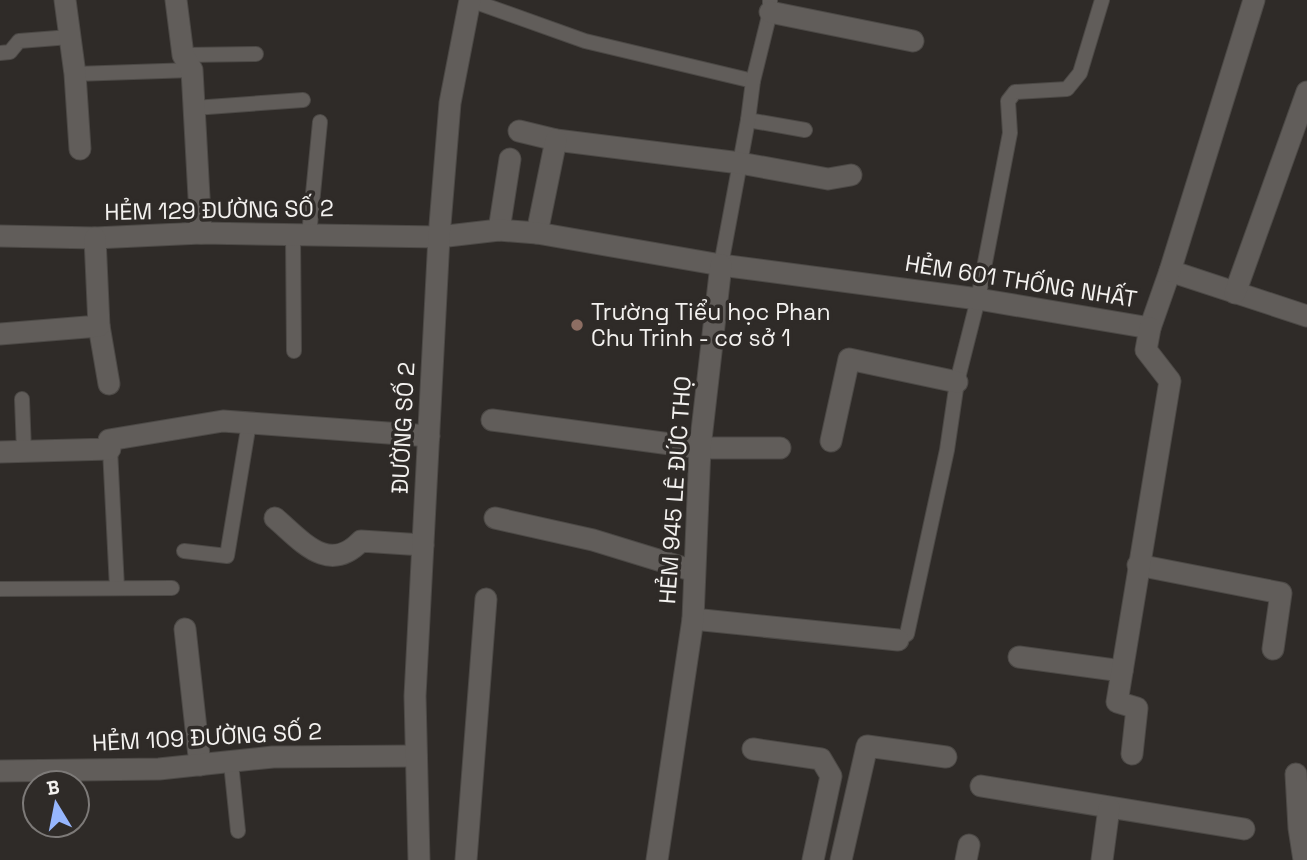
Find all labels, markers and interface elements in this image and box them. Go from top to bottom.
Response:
street label: HẺM 129 ĐƯỜNG SỐ 2 [104,192,334,227]
street label: HẺM 601 THỐNG NHẤT [903,247,1139,314]
place label: Trường Tiểu học Phan Chu Trinh - cơ sở 1 [591,297,831,353]
marker: Trường Tiểu học Phan Chu Trinh - cơ sở 1 [569,317,585,333]
street label: ĐƯỜNG SỐ 2 [384,361,421,495]
street label: HẺM 945 LÊ ĐỨC THỌ [651,375,698,605]
street label: HẺM 109 ĐƯỜNG SỐ 2 [91,715,323,758]
north arrow [21,769,91,839]
text: B [45,774,62,801]

